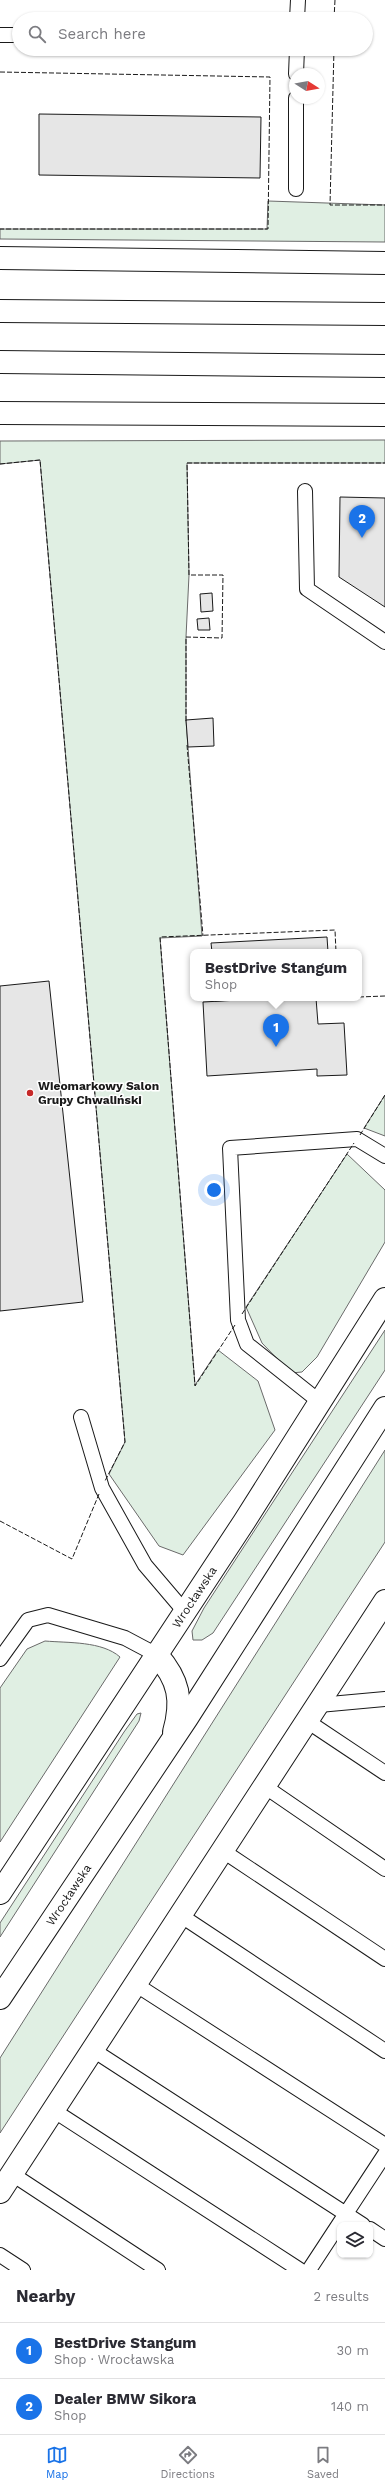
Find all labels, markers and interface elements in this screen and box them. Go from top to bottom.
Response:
search box [12,12,373,56]
icon: search [26,23,48,45]
text: Search here [58,25,146,43]
north arrow [289,68,325,104]
pin: 2 [349,505,375,538]
popup [190,949,362,1001]
text: BestDrive Stangum [205,959,347,977]
text: Shop [205,977,237,992]
pin: 1 [263,1014,289,1047]
place label: Wieomarkowy Salon Grupy Chwaliński [38,1079,159,1107]
marker: Wieomarkowy Salon Grupy Chwaliński [25,1088,35,1098]
your location [204,1180,224,1200]
street label: Wrocławska [169,1564,220,1631]
street label: Wrocławska [43,1861,94,1928]
map controls [337,2222,373,2258]
button: layers [337,2222,373,2258]
text: Nearby [16,2286,75,2306]
text: 2 results [314,2289,369,2304]
text: BestDrive Stangum [54,2334,196,2352]
text: 1 [26,2343,32,2358]
text: 30 m [337,2343,369,2358]
text: Shop · Wrocławska [54,2352,174,2367]
text: Dealer BMW Sikora [54,2390,196,2408]
text: 2 [25,2399,33,2414]
text: 140 m [331,2399,369,2414]
text: Shop [54,2408,86,2423]
tab: Map [46,2444,68,2481]
tab: Directions [161,2444,215,2481]
tab: Saved [307,2444,339,2481]

